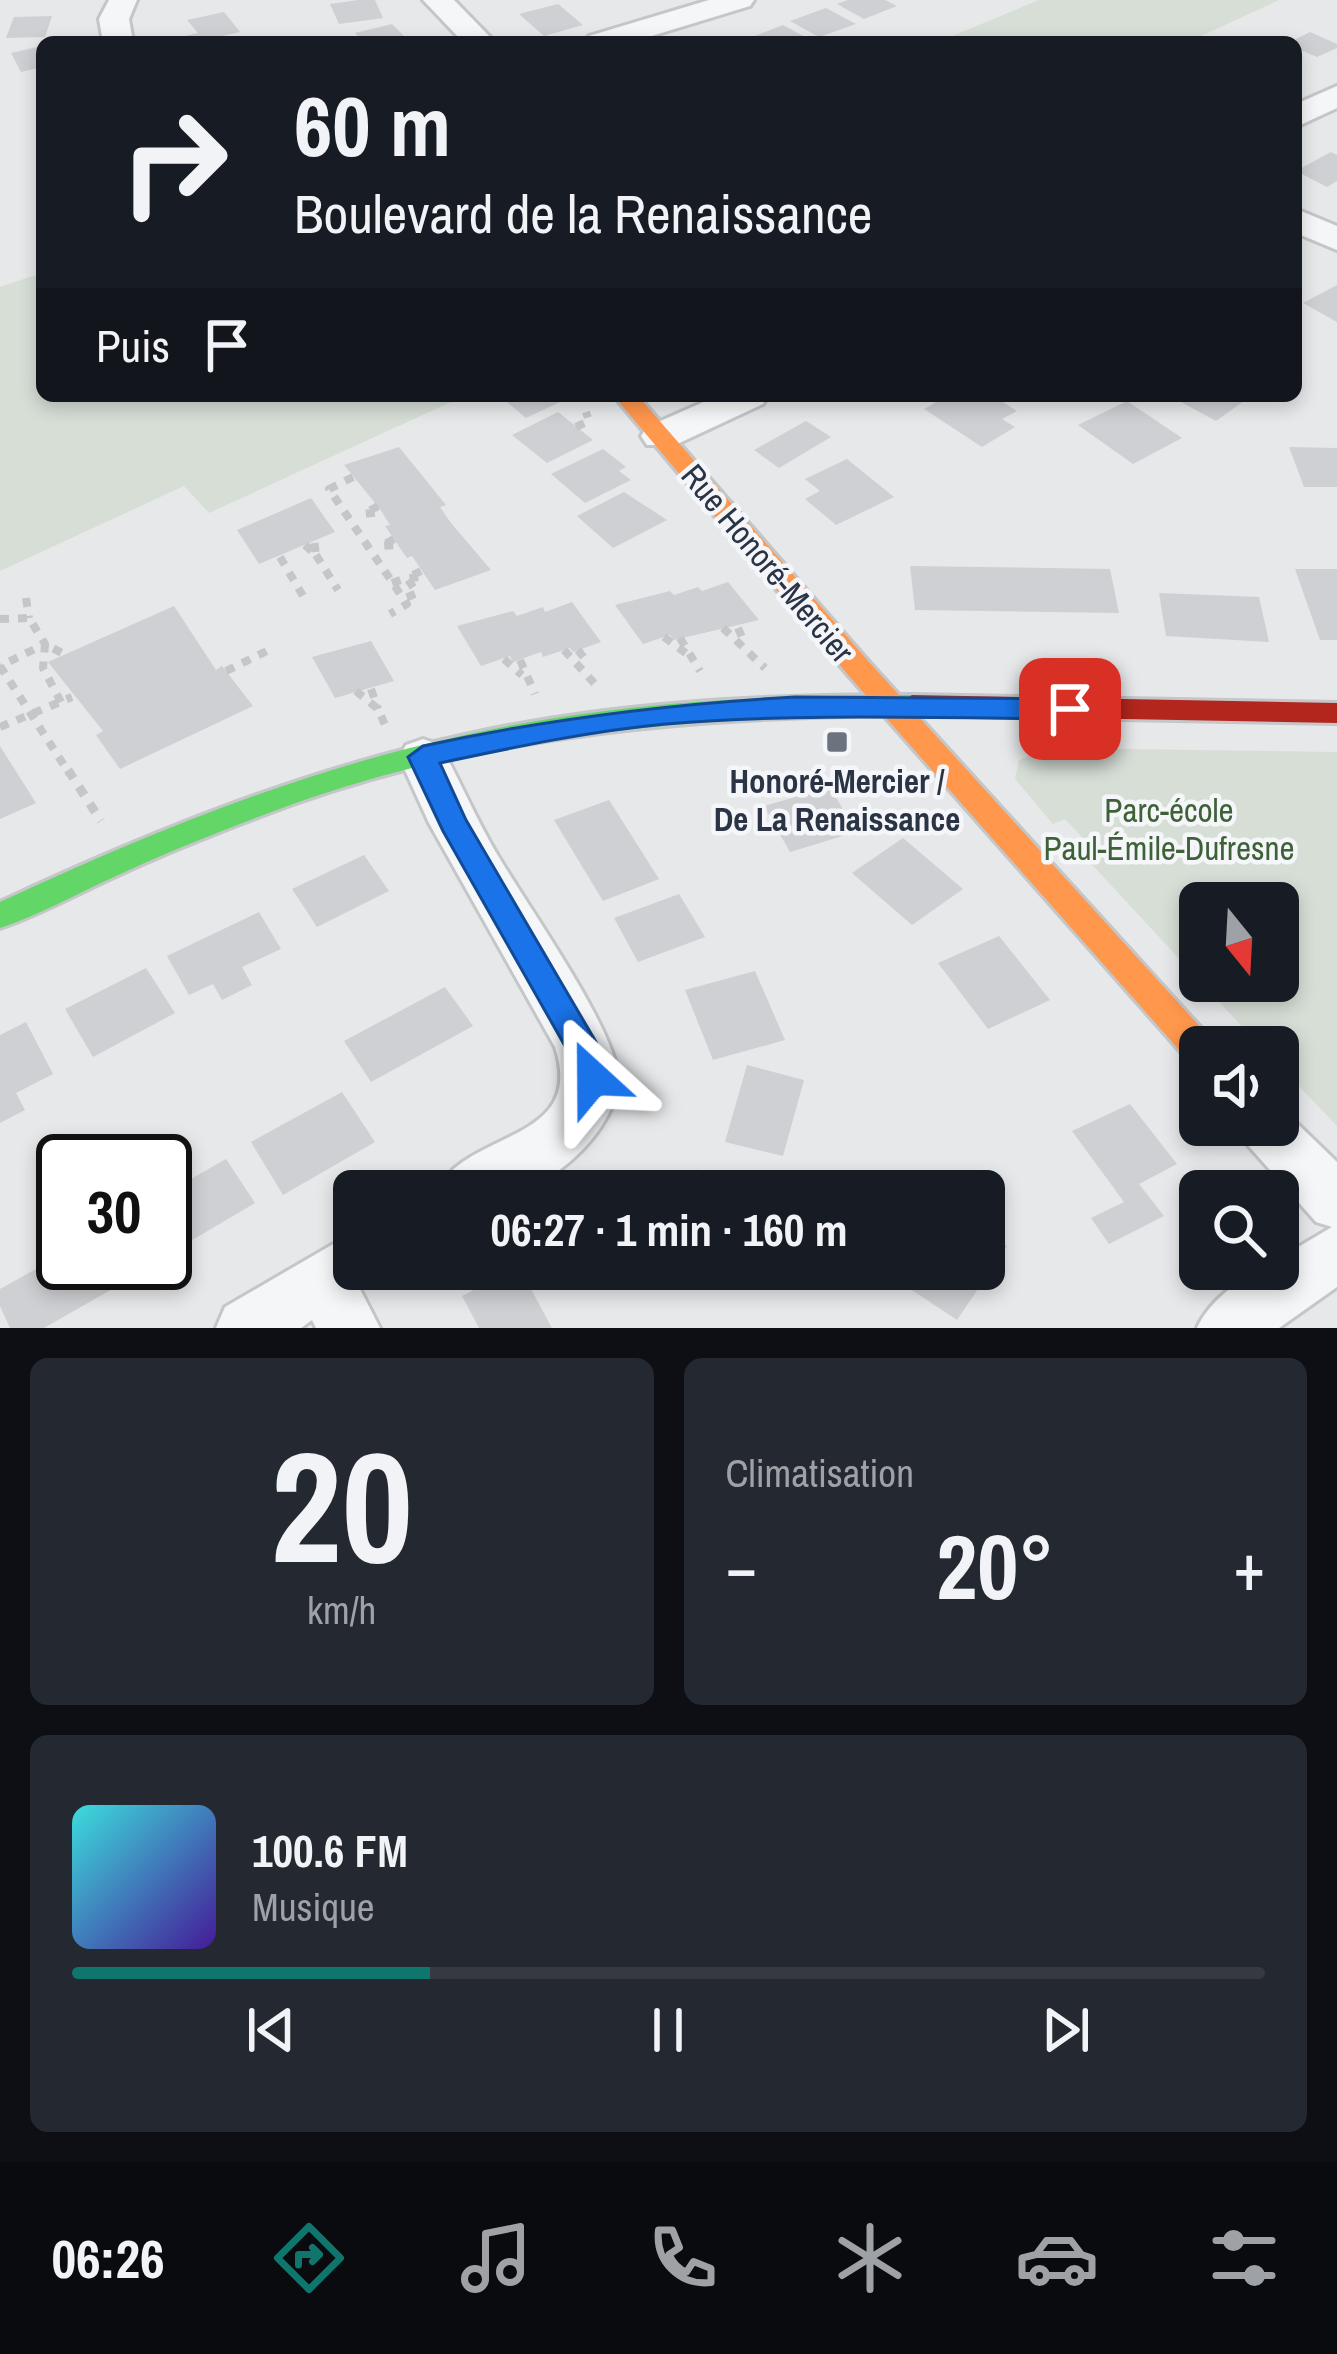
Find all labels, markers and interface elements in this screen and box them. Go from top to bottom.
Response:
text: 60 m [294,69,451,182]
icon: right [96,84,252,240]
text: Boulevard de la Renaissance [294,177,872,250]
icon: arrive [194,312,260,378]
text: Puis [96,315,170,376]
street label: Rue Honoré-Mercier [672,454,864,672]
pin [1019,658,1121,760]
icon: arrive [1037,676,1103,742]
marker: Honoré-Mercier / De La Renaissance [824,729,850,755]
place label: Honoré-Mercier / De La Renaissance [714,759,960,841]
park label: Parc-école Paul-Émile-Dufresne [1043,788,1295,870]
north arrow [1179,882,1299,1002]
map controls [1179,882,1299,1290]
position arrow [530,1015,656,1141]
button: sound [1179,1026,1299,1146]
speed limit sign: 30 [36,1134,192,1290]
button: search [1179,1170,1299,1290]
text: 06:27 · 1 min · 160 m [491,1199,847,1260]
text: 20 [271,1401,413,1611]
text: Climatisation [726,1447,914,1499]
text: 20° [936,1506,1054,1627]
text: − [726,1522,757,1611]
text: + [1233,1522,1265,1611]
text: km/h [307,1584,376,1636]
text: 100.6 FM [252,1820,408,1881]
text: Musique [252,1881,375,1933]
icon: previous [238,1997,304,2063]
icon: pause [635,1997,701,2063]
icon: next [1033,1997,1099,2063]
icon: directions [267,2216,351,2300]
icon: music [454,2216,538,2300]
icon: phone [641,2216,725,2300]
icon: climate [828,2216,912,2300]
icon: car [1015,2216,1099,2300]
icon: filters [1202,2216,1286,2300]
text: 06:26 [51,2222,165,2295]

